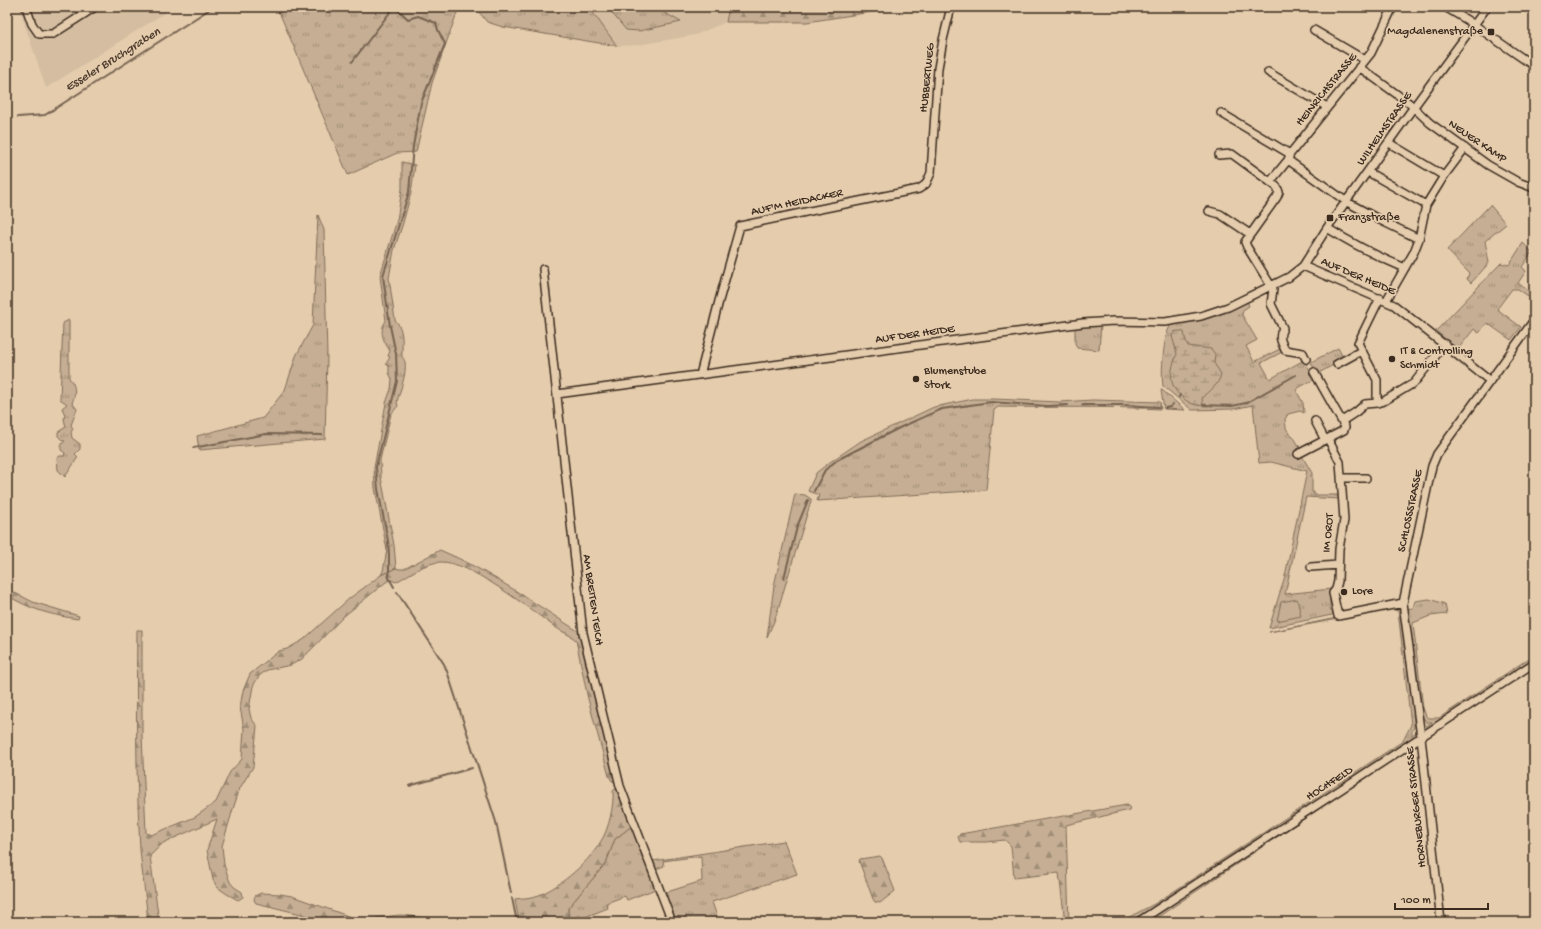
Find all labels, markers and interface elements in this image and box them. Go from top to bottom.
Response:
water label: Esseler Bruchgraben [63,24,164,95]
place label: Magdalenenstraße [1387,25,1484,39]
marker: Magdalenenstraße [1486,27,1496,37]
street label: HUBBERTWEG [917,42,939,113]
street label: HEINRICHSTRASSE [1293,50,1361,129]
street label: WILHELMSTRASSE [1354,89,1416,169]
street label: NEUER KAMP [1445,117,1509,167]
street label: AUF'M HEIDACKER [750,186,845,220]
place label: Franzstraße [1337,211,1401,225]
marker: Franzstraße [1325,213,1335,223]
street label: AUF DER HEIDE [1318,255,1398,299]
street label: AUF DER HEIDE [874,322,956,347]
place label: IT & Controlling Schmidt [1400,345,1473,373]
marker: IT & Controlling Schmidt [1387,354,1397,364]
place label: Blumenstube Stork [923,365,987,393]
marker: Blumenstube Stork [911,374,921,384]
street label: SCHLOSSSTRASSE [1395,468,1427,553]
street label: IM OROT [1320,511,1338,553]
street label: AM BREITEN TEICH [579,553,605,647]
place label: Lore [1352,585,1374,599]
marker: Lore [1339,587,1349,597]
street label: HORNEBURGER STRASSE [1404,745,1430,868]
street label: HOCHFELD [1304,764,1356,804]
scale bar [1395,885,1488,911]
text: 100 m [1400,894,1431,908]

